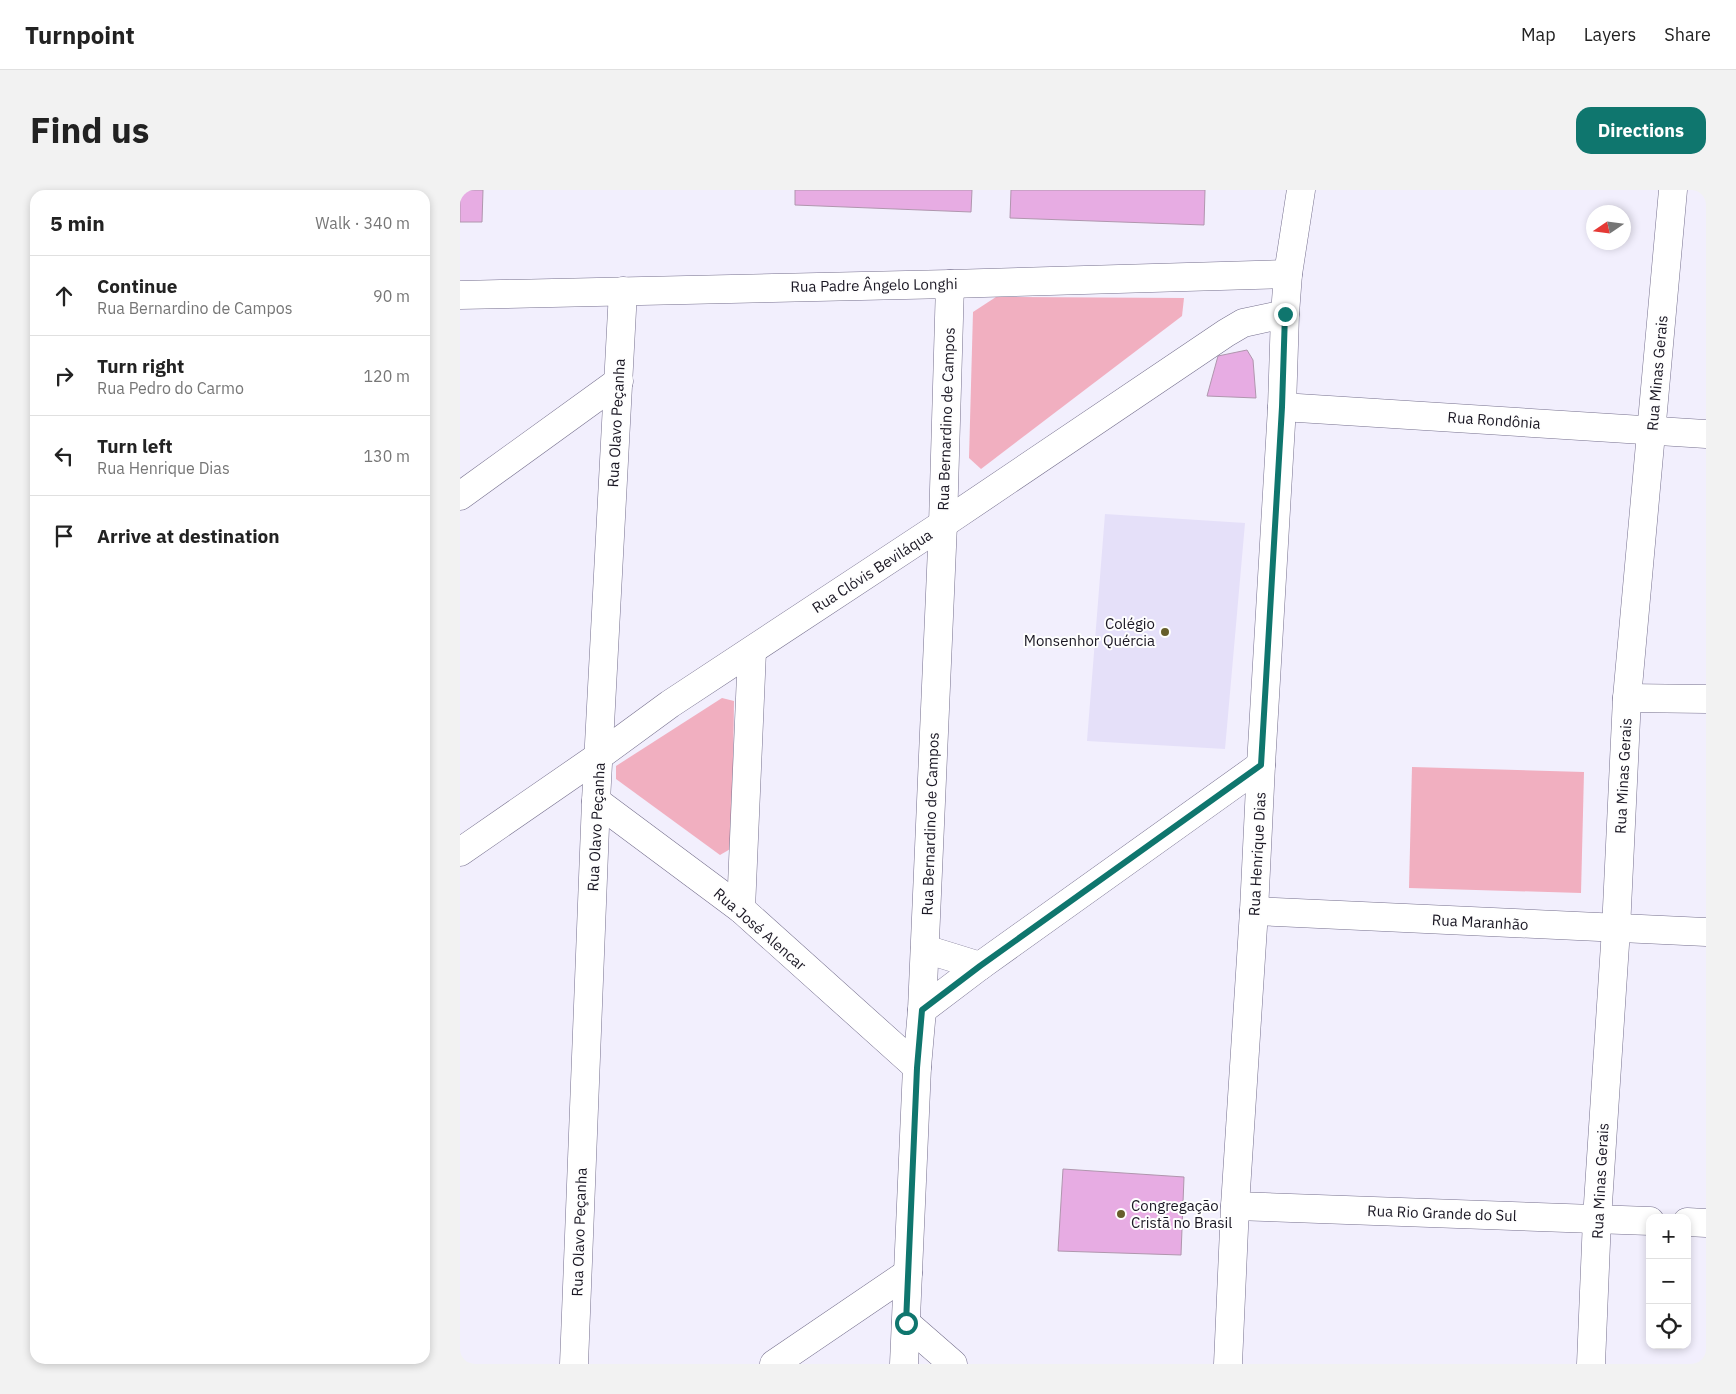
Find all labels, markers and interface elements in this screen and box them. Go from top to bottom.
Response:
text: Turnpoint [25,19,135,51]
text: Map [1521,23,1556,46]
text: Layers [1584,23,1636,46]
text: Share [1664,23,1711,46]
text: Find us [30,107,149,153]
button: Directions [1576,107,1706,154]
north arrow [1586,205,1631,250]
text: 5 min [50,209,105,237]
text: Walk · 340 m [315,213,410,233]
text: Continue [97,274,177,298]
street label: Rua Padre Ângelo Longhi [790,274,958,296]
icon: ahead [50,282,78,310]
text: 90 m [373,286,410,306]
text: Rua Bernardino de Campos [97,298,293,318]
route end [1274,303,1297,326]
street label: Rua Minas Gerais [1642,314,1672,432]
street label: Rua Bernardino de Campos [933,327,959,511]
text: Turn right [97,354,184,378]
street label: Rua Olavo Peçanha [603,358,629,488]
icon: right [50,362,78,390]
text: 120 m [363,366,410,386]
text: Rua Pedro do Carmo [97,378,244,398]
street label: Rua Rondônia [1447,407,1541,433]
text: Turn left [97,434,173,458]
icon: left [50,442,78,470]
text: 130 m [363,446,410,466]
text: Rua Henrique Dias [97,458,230,478]
icon: arrive [50,522,78,550]
text: Arrive at destination [97,524,280,548]
street label: Rua Clóvis Beviláqua [808,525,936,617]
place label: Colégio Monsenhor Quércia [1024,614,1155,650]
marker: Colégio Monsenhor Quércia [1159,626,1171,638]
street label: Rua Minas Gerais [1610,718,1636,834]
street label: Rua Bernardino de Campos [917,732,943,916]
street label: Rua Olavo Peçanha [583,762,609,892]
street label: Rua Henrique Dias [1244,791,1270,917]
street label: Rua José Alencar [710,884,810,975]
street label: Rua Maranhão [1431,910,1529,934]
street label: Rua Minas Gerais [1587,1123,1613,1239]
street label: Rua Olavo Peçanha [567,1167,591,1297]
place label: Congregação Cristã no Brasil [1131,1196,1232,1232]
street label: Rua Rio Grande do Sul [1367,1201,1517,1225]
marker: Congregação Cristã no Brasil [1115,1208,1127,1220]
map controls [1646,1214,1691,1349]
button: + [1646,1214,1691,1259]
button: − [1646,1259,1691,1304]
button: locate [1646,1304,1691,1349]
route start [895,1312,918,1335]

